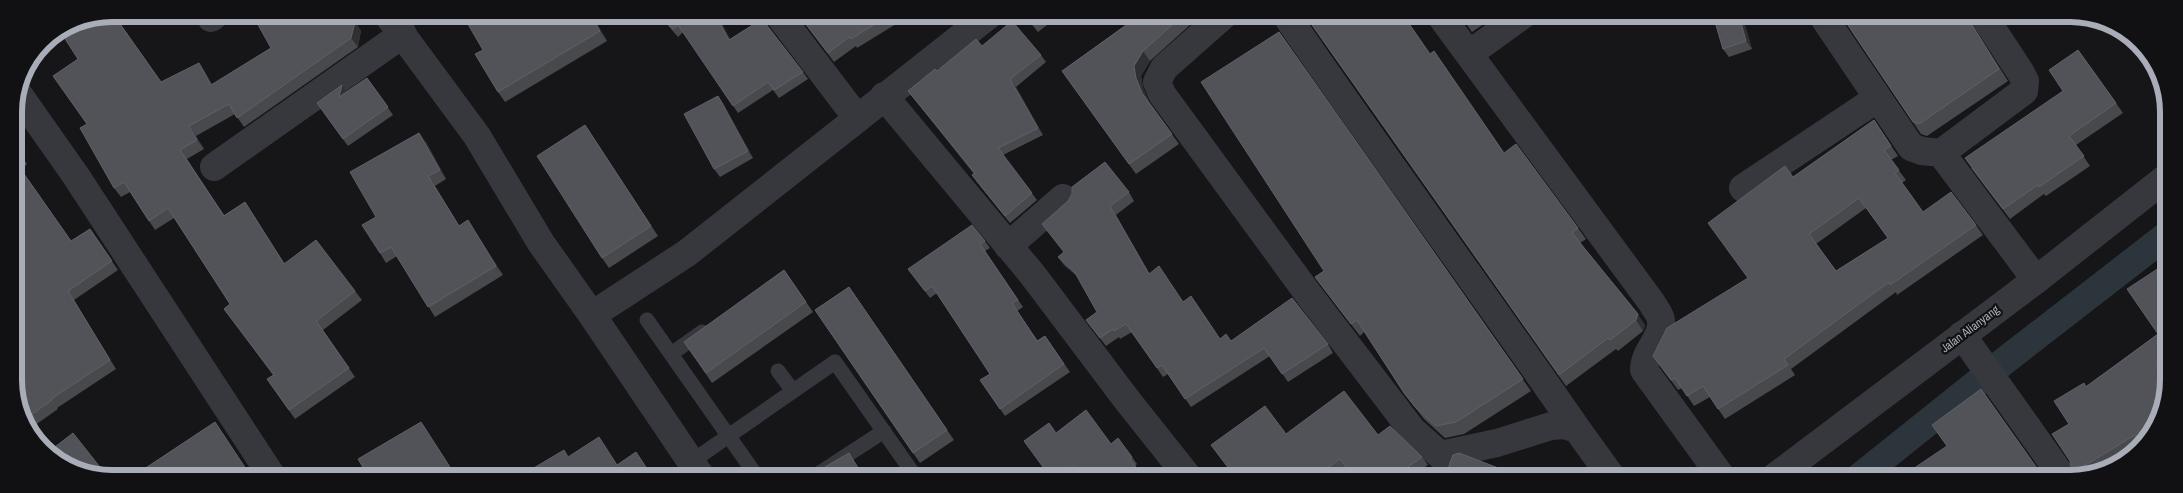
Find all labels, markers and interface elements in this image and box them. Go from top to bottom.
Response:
street label: Jalan Alianyang [1937,301,2003,356]

